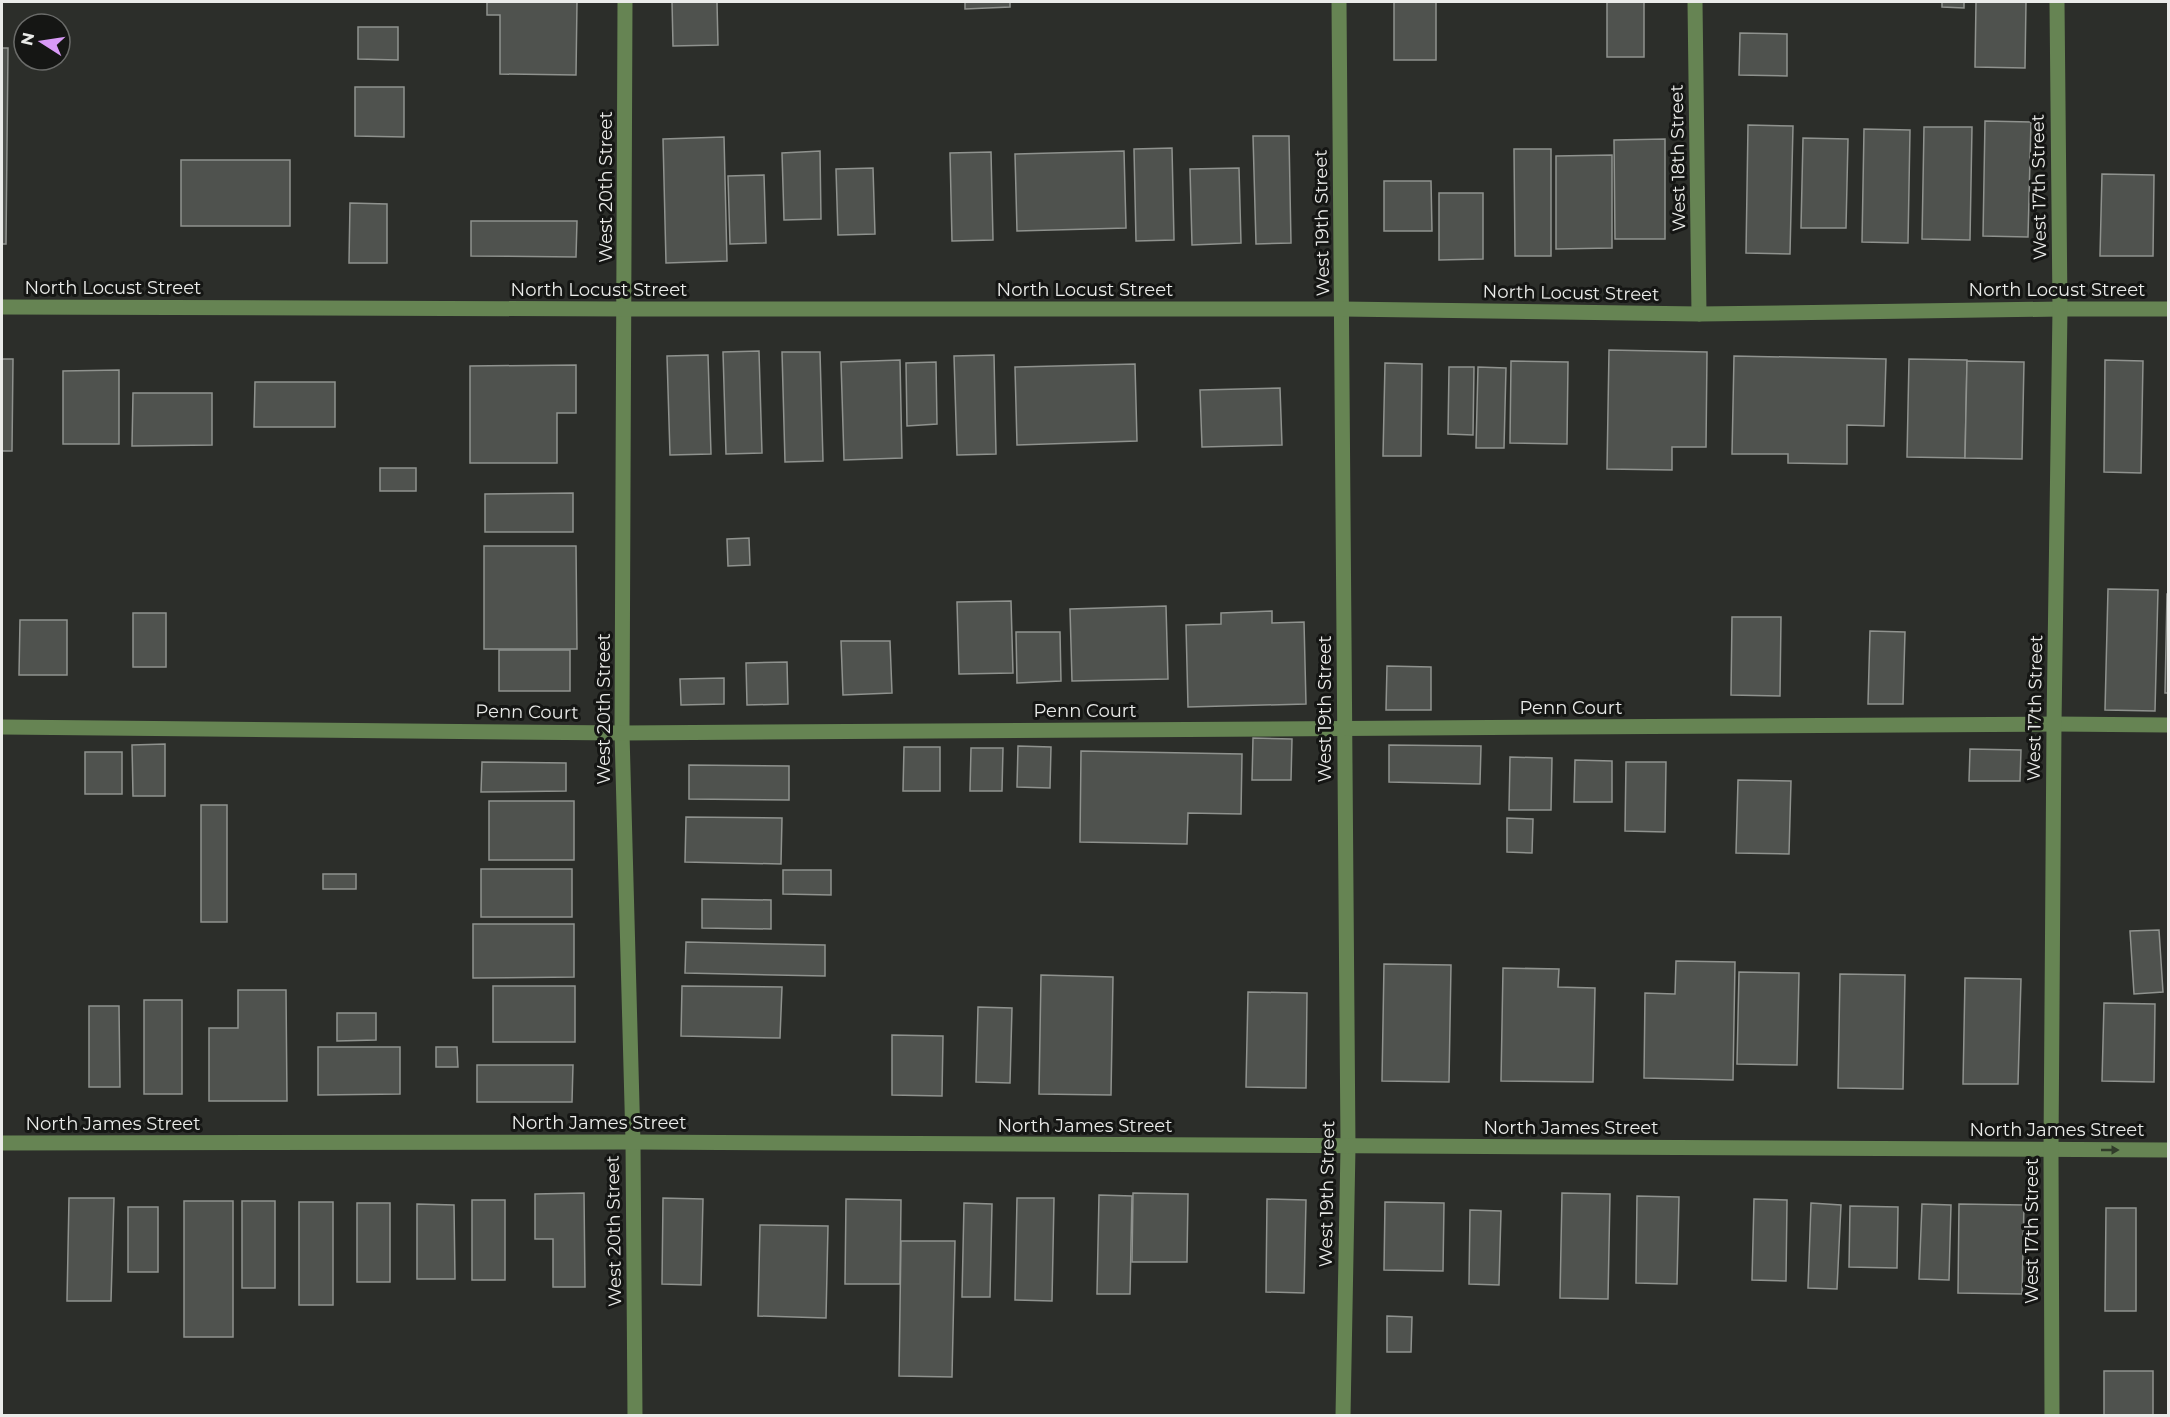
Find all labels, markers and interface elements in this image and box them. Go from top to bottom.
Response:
north arrow [12,12,72,72]
text: N [17,31,38,47]
street label: West 18th Street [1666,84,1690,232]
street label: West 20th Street [595,111,617,263]
street label: West 17th Street [2027,114,2051,260]
street label: West 19th Street [1310,149,1334,297]
street label: North Locust Street [25,277,201,299]
street label: North Locust Street [511,279,687,301]
street label: North Locust Street [997,279,1173,301]
street label: North Locust Street [1969,279,2145,301]
street label: North Locust Street [1482,280,1660,306]
street label: West 20th Street [593,633,615,785]
street label: West 17th Street [2023,635,2047,781]
street label: West 19th Street [1314,636,1336,782]
street label: Penn Court [1519,697,1623,719]
street label: Penn Court [475,700,579,724]
street label: Penn Court [1033,700,1137,722]
street label: North James Street [511,1112,687,1134]
street label: North James Street [25,1113,201,1135]
street label: North James Street [997,1115,1173,1137]
street label: North James Street [1483,1117,1659,1139]
street label: North James Street [1969,1119,2145,1141]
street label: West 19th Street [1315,1120,1339,1268]
one-way arrow [2100,1145,2119,1155]
street label: West 20th Street [602,1155,626,1307]
street label: West 17th Street [2021,1158,2043,1304]

